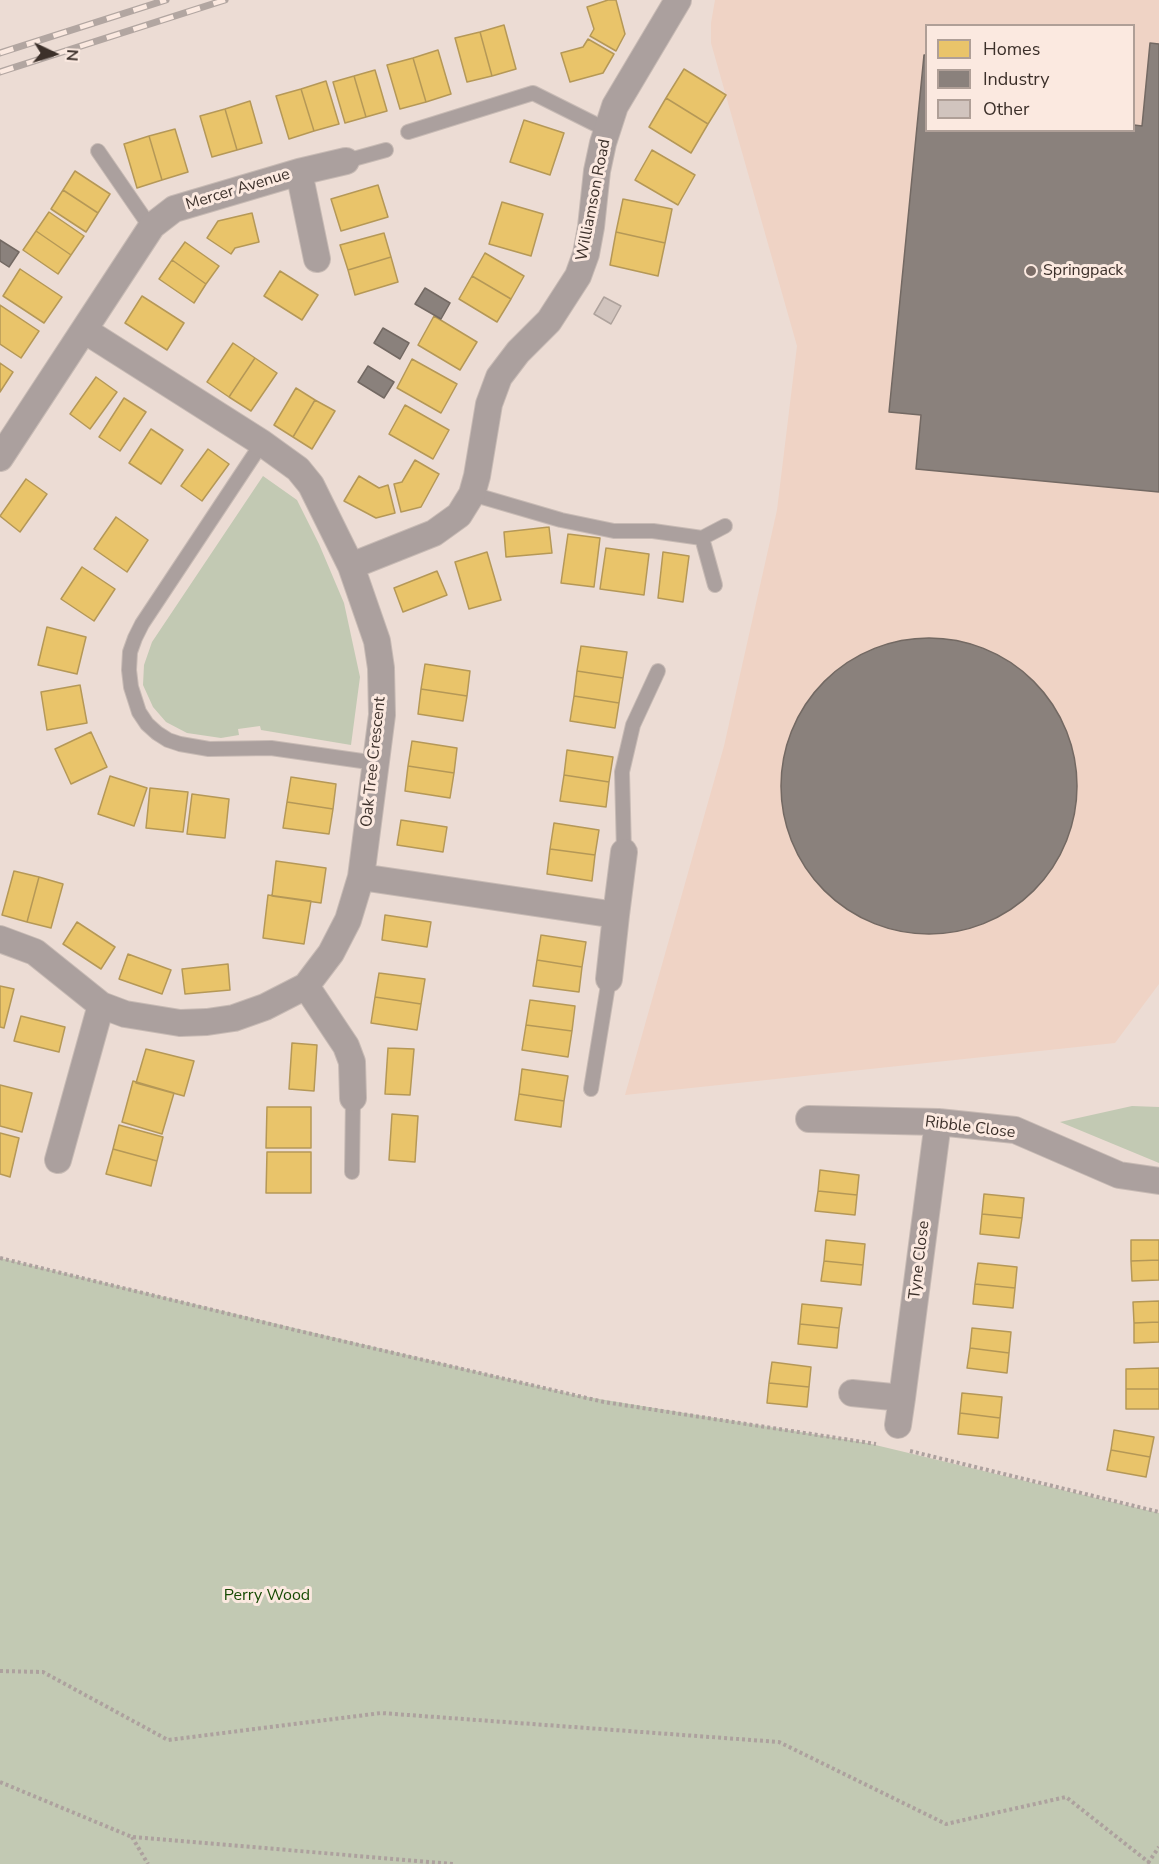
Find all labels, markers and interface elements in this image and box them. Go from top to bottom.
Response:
north arrow [24,24,84,84]
legend [925,24,1135,132]
text: Homes [983,37,1040,61]
text: N [61,49,83,62]
text: Industry [983,67,1050,91]
text: Other [983,97,1029,121]
street label: Williamson Road [573,137,615,263]
street label: Mercer Avenue [184,165,292,215]
place label: Springpack [1043,261,1123,281]
marker: Springpack [1024,264,1038,278]
street label: Oak Tree Crescent [358,696,390,828]
street label: Ribble Close [924,1113,1016,1143]
street label: Tyne Close [906,1220,934,1300]
park label: Perry Wood [224,1586,310,1606]

